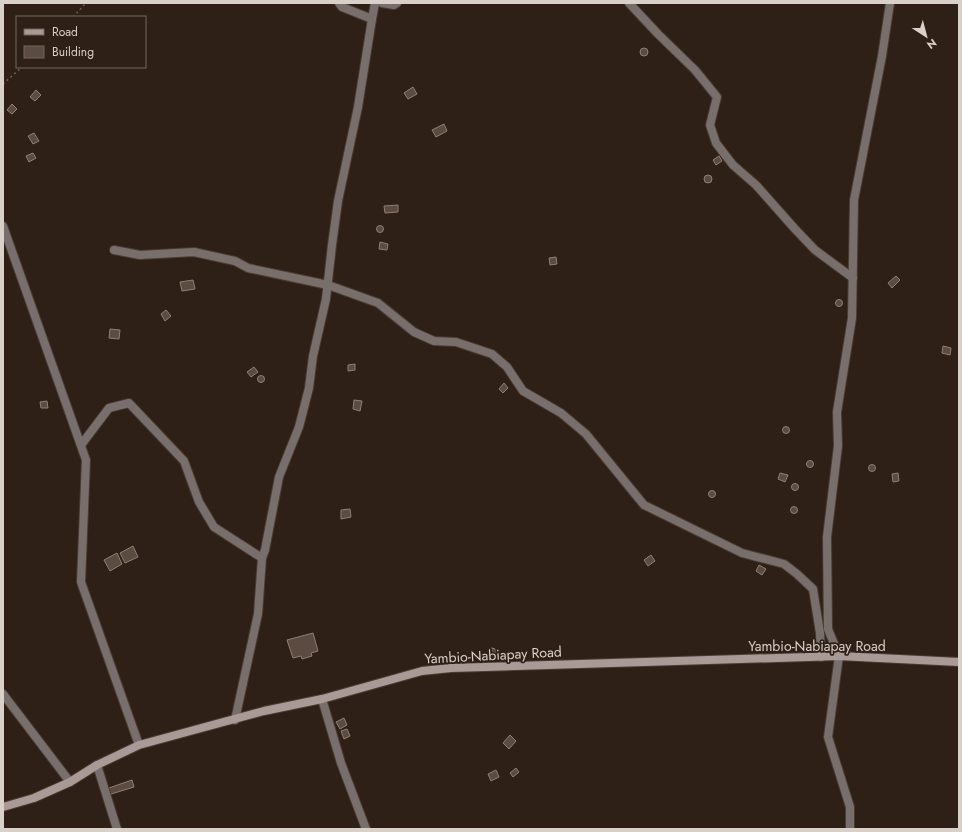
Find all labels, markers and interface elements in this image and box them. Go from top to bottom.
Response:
legend [16,16,146,68]
north arrow [906,16,946,56]
text: Road [52,23,78,41]
text: N [924,35,940,53]
text: Building [52,43,94,61]
street label: Yambio-Nabiapay Road [748,636,886,656]
street label: Yambio-Nabiapay Road [424,641,562,669]

